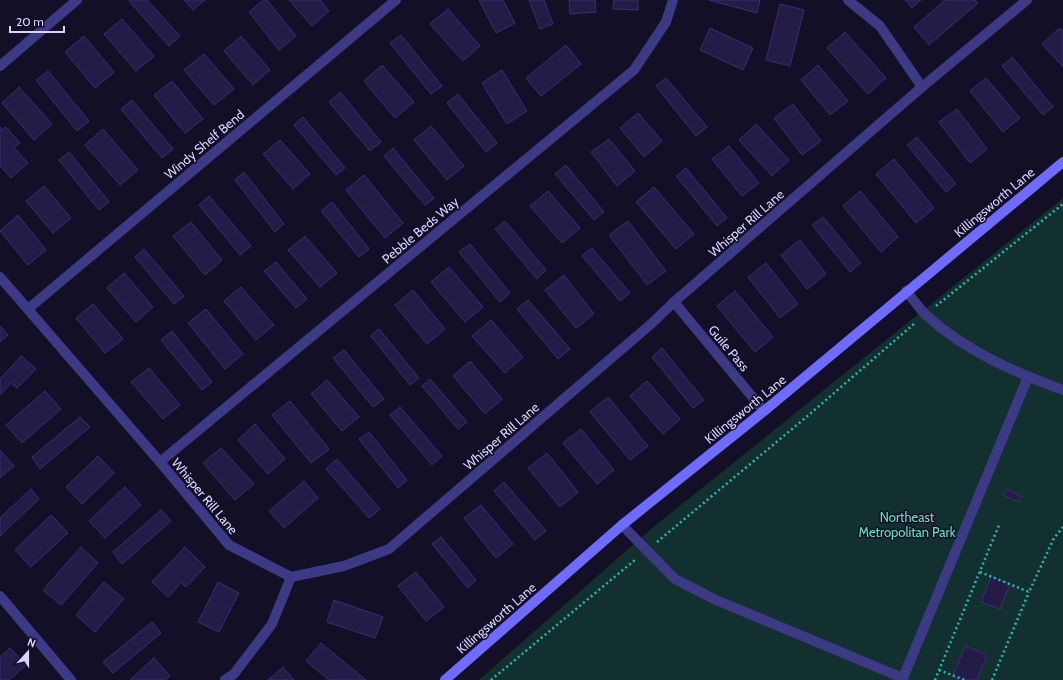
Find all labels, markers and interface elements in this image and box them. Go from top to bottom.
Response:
scale bar [10,8,64,34]
text: 20 m [16,14,44,29]
street label: Windy Shelf Bend [161,106,247,182]
street label: Killingsworth Lane [951,163,1038,240]
street label: Whisper Rill Lane [705,186,787,260]
street label: Pebble Beds Way [378,193,462,267]
street label: Guile Pass [705,322,753,375]
street label: Killingsworth Lane [701,371,789,447]
street label: Whisper Rill Lane [460,399,542,473]
street label: Whisper Rill Lane [168,455,242,538]
park label: Northeast Metropolitan Park [859,509,956,540]
street label: Killingsworth Lane [453,579,539,657]
north arrow [8,632,48,672]
text: N [25,635,38,651]

